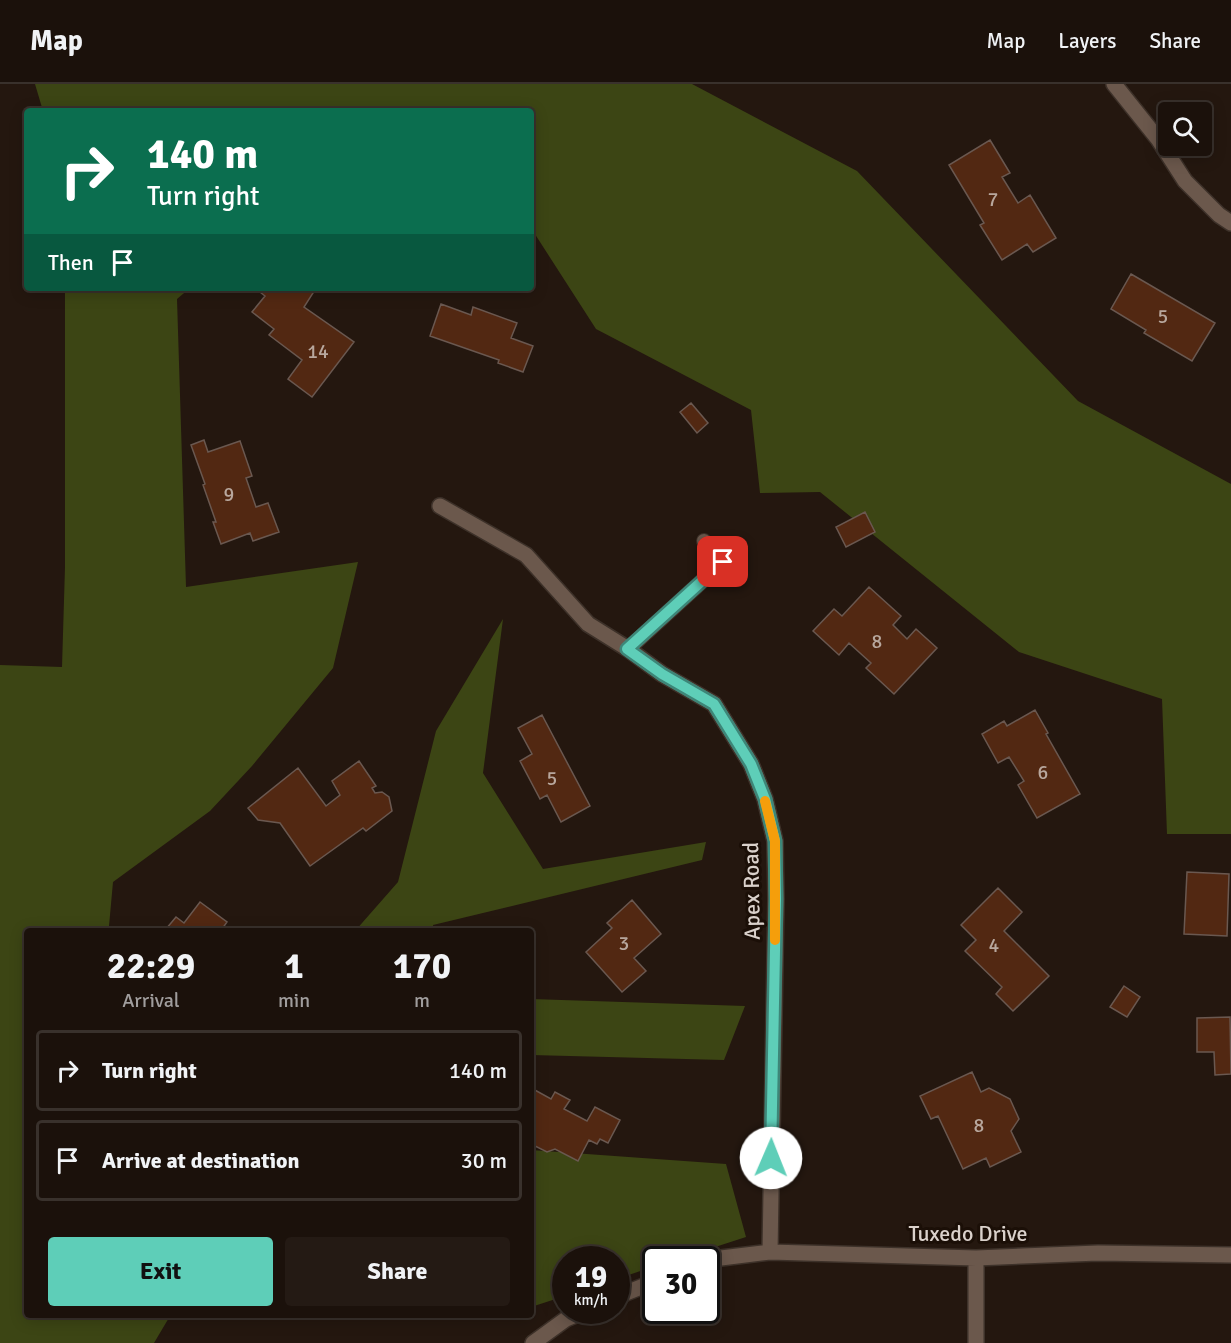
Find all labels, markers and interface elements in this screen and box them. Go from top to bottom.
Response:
text: Map [30,24,83,58]
text: Map [987,28,1025,54]
text: Layers [1058,28,1116,54]
text: Share [1149,28,1201,54]
map controls [1158,102,1212,156]
button: search [1158,102,1212,156]
text: 140 m [147,129,258,180]
icon: right [48,132,126,210]
text: Turn right [147,180,260,213]
house number: 7 [988,187,998,212]
icon: arrive [106,246,139,279]
text: Then [48,249,94,276]
house number: 5 [1158,304,1168,329]
house number: 14 [307,339,329,364]
house number: 9 [224,482,234,507]
pin [697,536,748,587]
icon: arrive [706,545,739,578]
house number: 8 [872,629,882,654]
house number: 6 [1038,760,1048,785]
house number: 5 [547,766,557,791]
street label: Apex Road [737,842,766,940]
house number: 3 [619,931,629,956]
house number: 4 [989,933,1000,958]
text: 22:29 [107,944,195,989]
text: 1 [284,944,304,989]
text: 170 [393,944,451,989]
text: Arrival [122,988,180,1013]
text: min [278,988,310,1013]
text: m [414,988,430,1013]
icon: right [51,1054,84,1087]
text: Turn right [102,1057,197,1084]
text: 140 m [449,1057,507,1084]
house number: 8 [974,1113,984,1138]
position arrow [739,1126,803,1190]
icon: arrive [51,1144,84,1177]
text: Arrive at destination [102,1147,299,1174]
text: 30 m [461,1147,507,1174]
street label: Tuxedo Drive [909,1220,1027,1247]
button: Exit [48,1237,273,1306]
button: Share [285,1237,510,1306]
speed limit sign: 30 [642,1246,720,1324]
text: 19 [575,1259,607,1296]
text: km/h [574,1291,608,1309]

